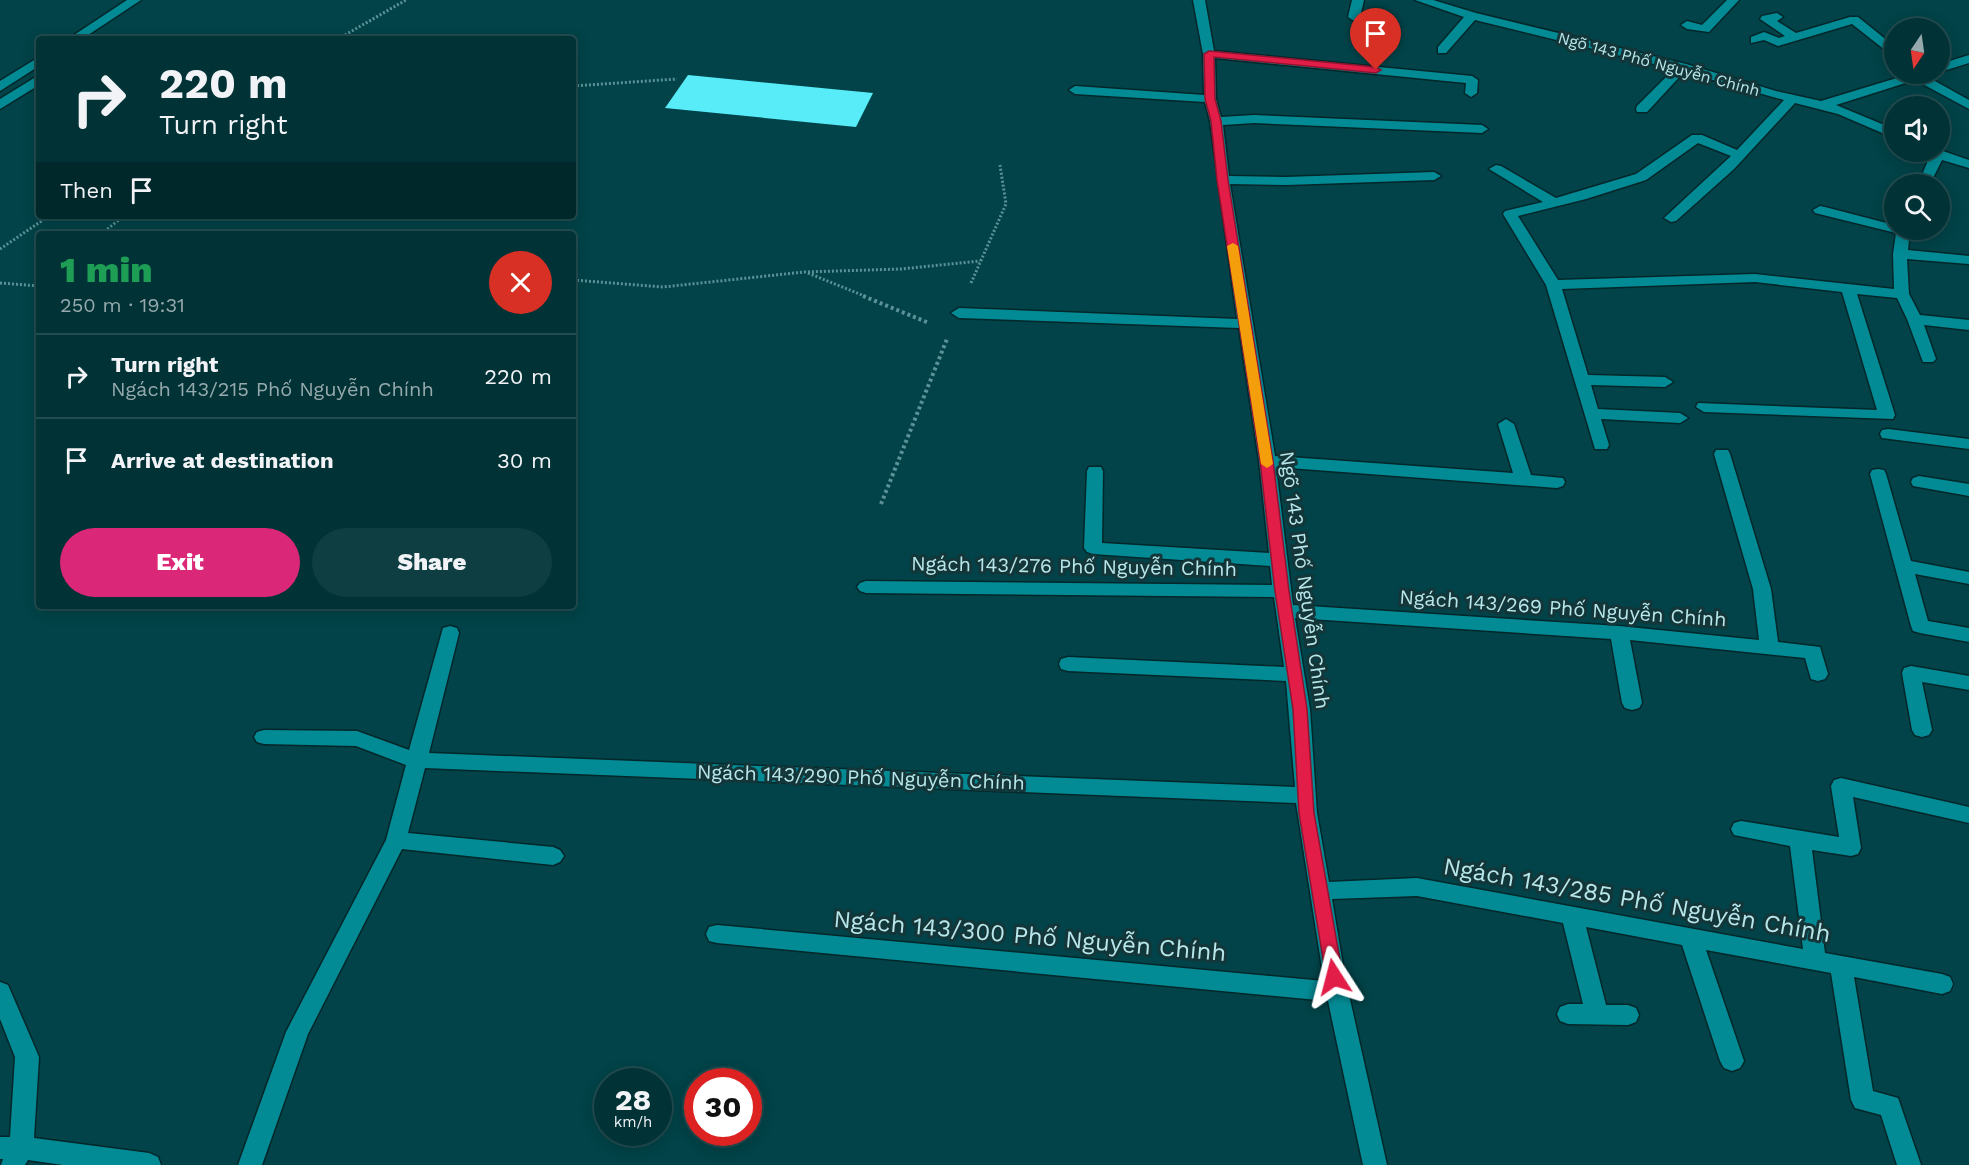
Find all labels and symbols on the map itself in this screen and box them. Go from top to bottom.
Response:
pin [1350,8,1401,70]
north arrow [1884,18,1950,84]
street label: Ngõ 143 Phố Nguyễn Chính [1556,28,1762,100]
street label: Ngõ 143 Phố Nguyễn Chính [1275,450,1335,710]
street label: Ngách 143/276 Phố Nguyễn Chính [911,551,1237,581]
street label: Ngách 143/269 Phố Nguyễn Chính [1399,585,1727,631]
street label: Ngách 143/290 Phố Nguyễn Chính [697,759,1025,795]
street label: Ngách 143/285 Phố Nguyễn Chính [1441,852,1833,948]
street label: Ngách 143/300 Phố Nguyễn Chính [833,905,1227,967]
position arrow [1302,945,1366,1009]
speed limit sign: 30 [684,1068,762,1146]

